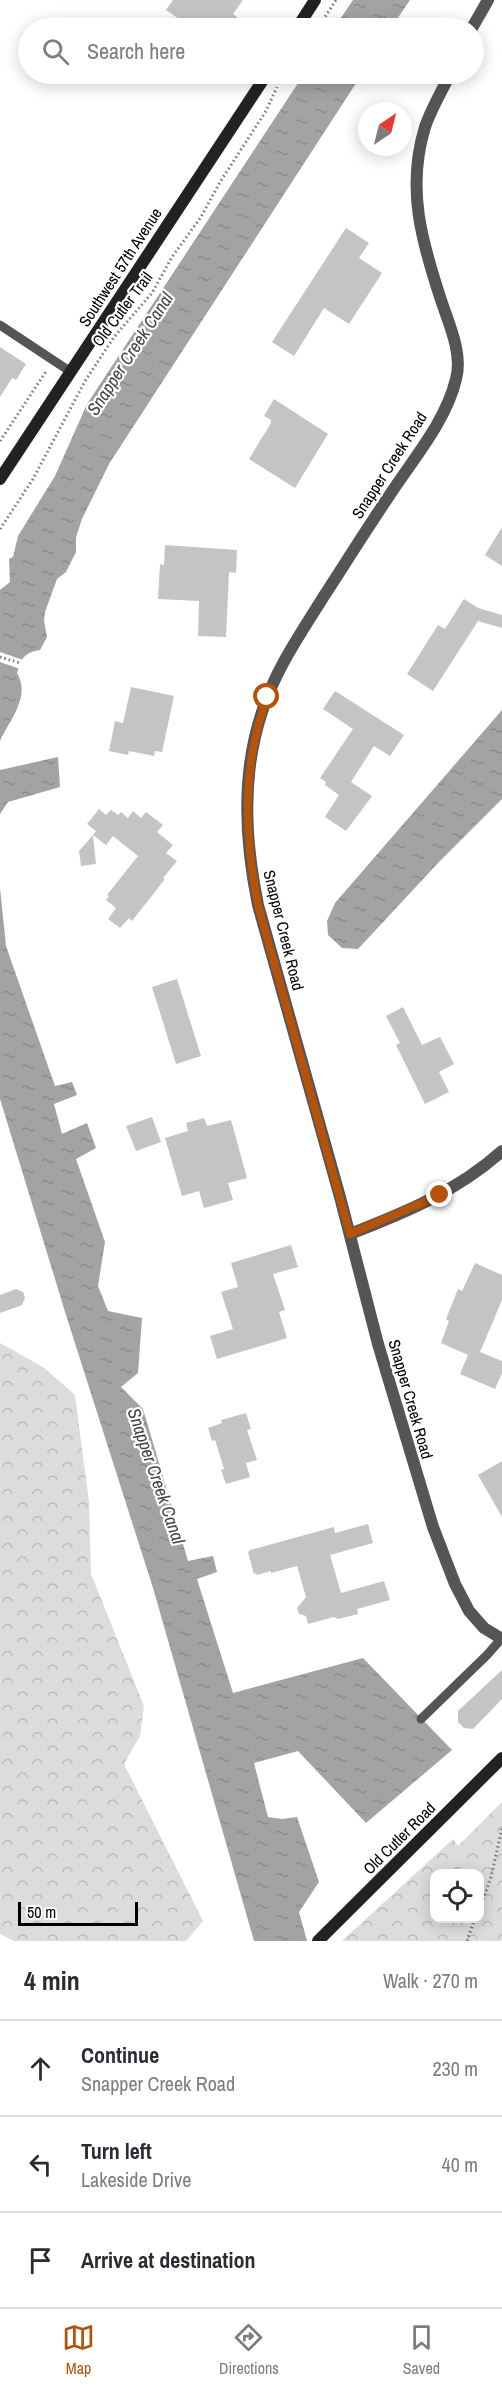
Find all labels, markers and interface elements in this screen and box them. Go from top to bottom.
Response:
search box [18,18,484,84]
icon: search [39,35,72,68]
text: Search here [87,36,185,66]
north arrow [358,102,412,156]
street label: Southwest 57th Avenue [73,203,167,331]
street label: Old Cutler Trail [87,267,157,351]
water label: Snapper Creek Canal [80,287,179,420]
street label: Snapper Creek Road [346,407,432,523]
route start [253,683,279,709]
street label: Snapper Creek Road [258,868,310,992]
route end [426,1181,452,1207]
street label: Snapper Creek Road [383,1337,439,1461]
water label: Snapper Creek Canal [122,1405,192,1548]
street label: Old Cutler Road [358,1797,440,1879]
map controls [430,1869,484,1923]
button: locate [430,1869,484,1923]
scale bar [18,1899,138,1926]
text: 50 m [27,1901,56,1923]
text: 4 min [24,1963,80,1998]
text: Walk · 270 m [383,1967,478,1994]
text: Continue [81,2040,159,2070]
icon: ahead [24,2052,57,2085]
text: 230 m [432,2055,478,2082]
text: Snapper Creek Road [81,2070,235,2097]
text: Turn left [81,2136,152,2166]
icon: left [24,2148,57,2181]
text: 40 m [442,2151,478,2178]
text: Lakeside Drive [81,2166,191,2193]
icon: arrive [24,2244,57,2277]
text: Arrive at destination [81,2245,255,2275]
tab: Map [62,2321,95,2379]
tab: Directions [219,2321,279,2379]
tab: Saved [403,2321,440,2379]

